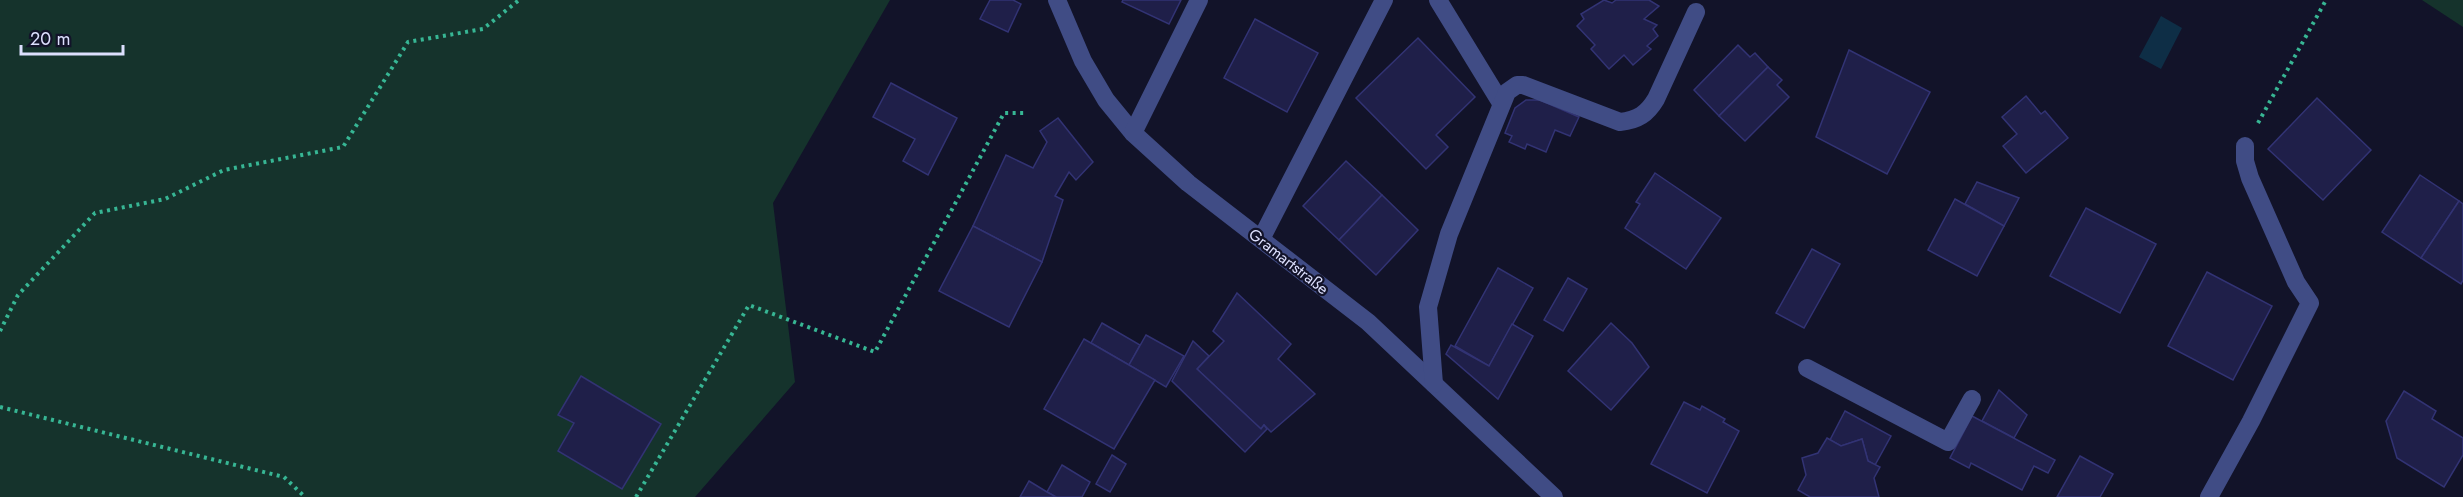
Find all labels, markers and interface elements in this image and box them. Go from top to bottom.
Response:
scale bar [21,18,123,56]
text: 20 m [30,26,70,52]
street label: Gramartstraße [1244,223,1334,300]

